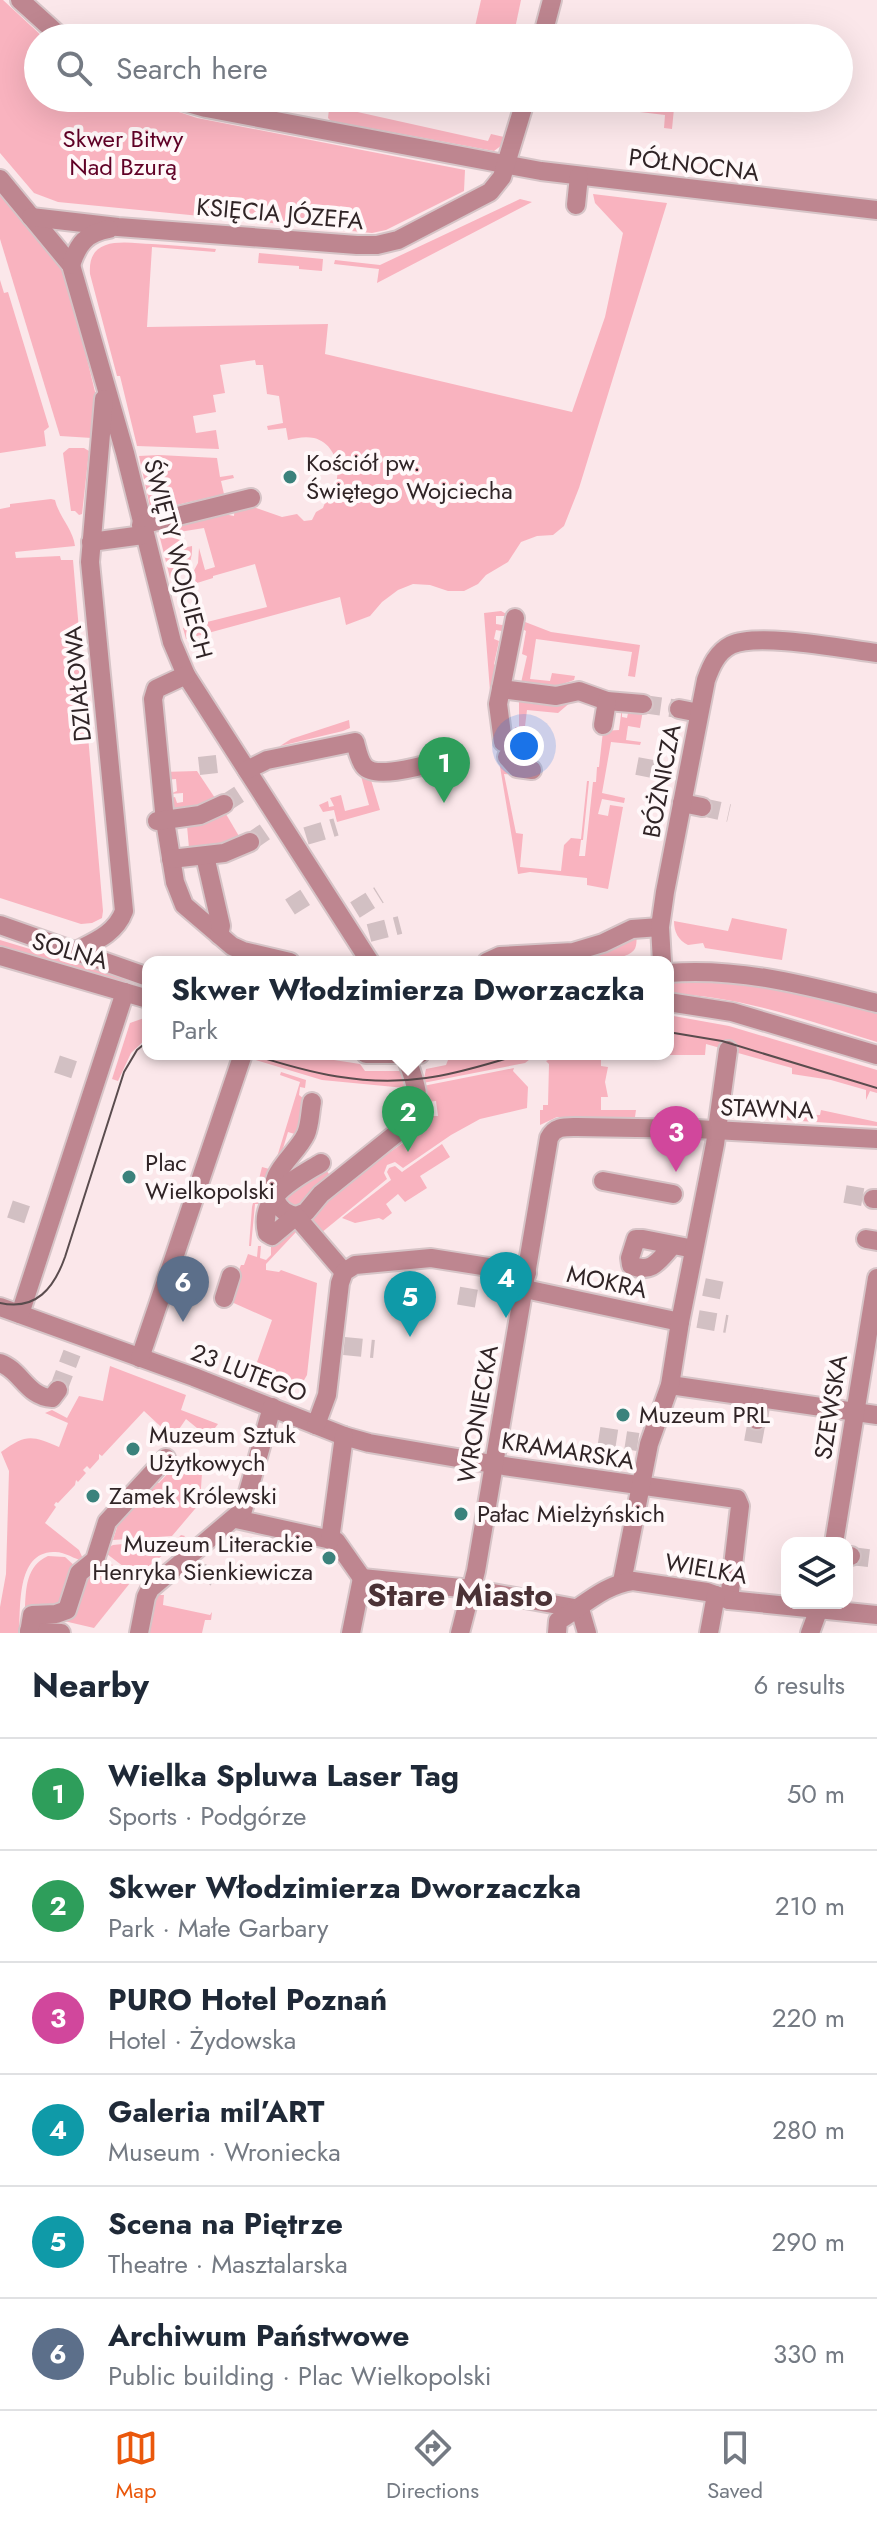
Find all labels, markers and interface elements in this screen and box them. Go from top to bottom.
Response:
search box [24,24,853,112]
icon: search [52,46,96,90]
text: Search here [116,47,268,90]
park label: Skwer Bitwy Nad Bzurą [63,121,184,184]
street label: PÓŁNOCNA [627,139,762,190]
street label: KSIĘCIA JÓZEFA [195,189,365,238]
place label: Kościół pw. Świętego Wojciecha [306,445,513,508]
street label: ŚWIĘTY WOJCIECH [135,455,222,663]
marker: Kościół pw. Świętego Wojciecha [281,468,299,486]
street label: DZIAŁOWA [55,625,100,743]
street label: BÓŻNICZA [633,721,690,841]
your location [504,726,544,766]
pin: 1 [418,737,470,803]
street label: SOLNA [28,923,112,978]
popup [142,956,674,1060]
text: Skwer Włodzimierza Dworzaczka [171,968,645,1011]
text: Park [171,1011,218,1049]
pin: 2 [382,1086,434,1152]
street label: STAWNA [720,1089,815,1128]
pin: 3 [650,1106,702,1172]
place label: Plac Wielkopolski [145,1145,275,1208]
marker: Plac Wielkopolski [120,1168,138,1186]
pin: 4 [480,1252,532,1318]
pin: 6 [157,1256,209,1322]
street label: MOKRA [564,1256,651,1307]
pin: 5 [384,1271,436,1337]
street label: 23 LUTEGO [186,1334,312,1411]
street label: WRONIECKA [448,1342,507,1486]
street label: SZEWSKA [805,1352,856,1462]
place label: Muzeum PRL [639,1397,770,1432]
marker: Muzeum PRL [614,1406,632,1424]
place label: Muzeum Sztuk Użytkowych [149,1417,296,1480]
street label: KRAMARSKA [499,1423,637,1478]
marker: Muzeum Sztuk Użytkowych [124,1440,142,1458]
place label: Zamek Królewski [109,1478,277,1513]
marker: Zamek Królewski [84,1487,102,1505]
place label: Pałac Mielżyńskich [477,1496,665,1531]
marker: Pałac Mielżyńskich [452,1505,470,1523]
place label: Muzeum Literackie Henryka Sienkiewicza [92,1526,313,1589]
map controls [781,1537,853,1609]
button: layers [781,1537,853,1609]
street label: WIELKA [662,1544,750,1593]
marker: Muzeum Literackie Henryka Sienkiewicza [320,1549,338,1567]
district label: Stare Miasto [367,1572,553,1618]
text: Nearby [32,1661,149,1710]
text: 6 results [753,1666,845,1704]
text: Wielka Spluwa Laser Tag [108,1754,459,1797]
text: 1 [51,1775,65,1813]
text: 50 m [787,1775,845,1813]
text: Sports · Podgórze [108,1797,306,1835]
text: Skwer Włodzimierza Dworzaczka [108,1866,581,1909]
text: 2 [49,1887,67,1925]
text: 210 m [775,1887,845,1925]
text: Park · Małe Garbary [108,1909,329,1947]
text: PURO Hotel Poznań [108,1978,387,2021]
text: 3 [50,1999,66,2037]
text: 220 m [772,1999,845,2037]
text: Hotel · Żydowska [108,2021,296,2059]
text: Galeria mil’ART [108,2090,324,2133]
text: 4 [49,2111,67,2149]
text: 280 m [772,2111,845,2149]
text: Museum · Wroniecka [108,2133,341,2171]
text: Scena na Piętrze [108,2202,343,2245]
text: 5 [50,2223,66,2261]
text: 290 m [772,2223,845,2261]
text: Theatre · Masztalarska [108,2245,348,2283]
text: Archiwum Państwowe [108,2314,409,2357]
text: 6 [49,2335,67,2373]
text: 330 m [773,2335,845,2373]
text: Public building · Plac Wielkopolski [108,2357,492,2395]
tab: Map [114,2426,158,2506]
tab: Directions [386,2426,479,2506]
tab: Saved [707,2426,763,2506]

